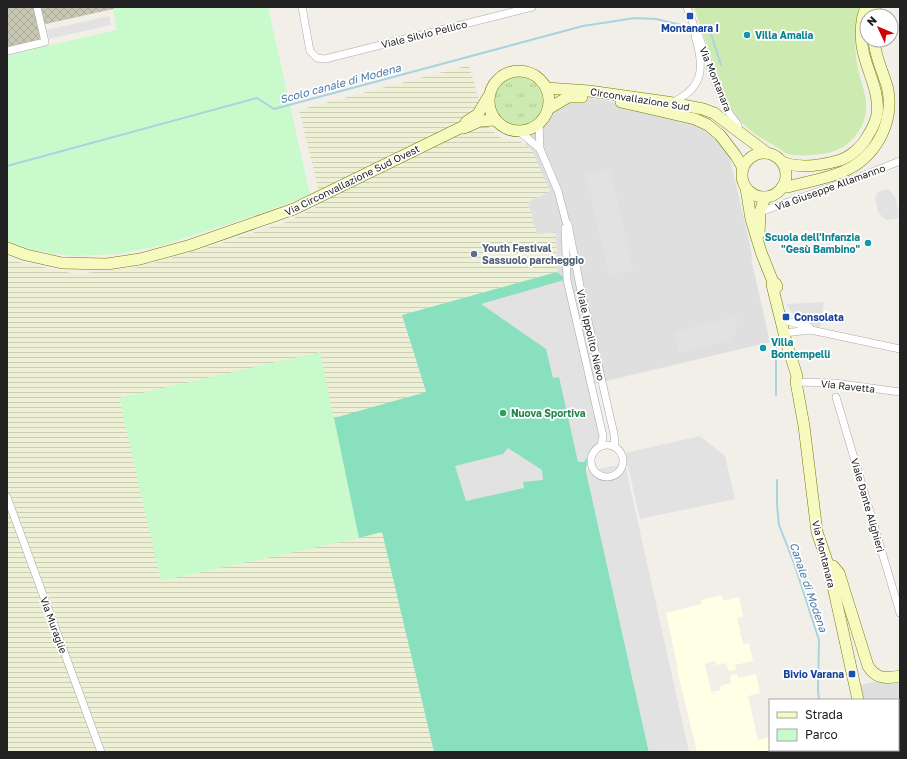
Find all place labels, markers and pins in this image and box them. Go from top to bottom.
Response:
marker: Montanara I [685,11,695,21]
place label: Montanara I [661,22,719,34]
place label: Villa Amalia [755,29,814,41]
marker: Villa Amalia [742,30,752,40]
place label: Scuola dell'Infanzia "Gesù Bambino" [765,231,860,255]
marker: Scuola dell'Infanzia "Gesù Bambino" [863,238,873,248]
place label: Youth Festival Sassuolo parcheggio [482,242,584,266]
marker: Youth Festival Sassuolo parcheggio [469,249,479,259]
place label: Consolata [794,311,844,323]
marker: Consolata [781,312,791,322]
place label: Villa Bontempelli [771,336,830,360]
marker: Villa Bontempelli [758,343,768,353]
place label: Nuova Sportiva [511,407,586,419]
marker: Nuova Sportiva [498,408,508,418]
place label: Bivio Varana [783,668,844,680]
marker: Bivio Varana [847,669,857,679]

